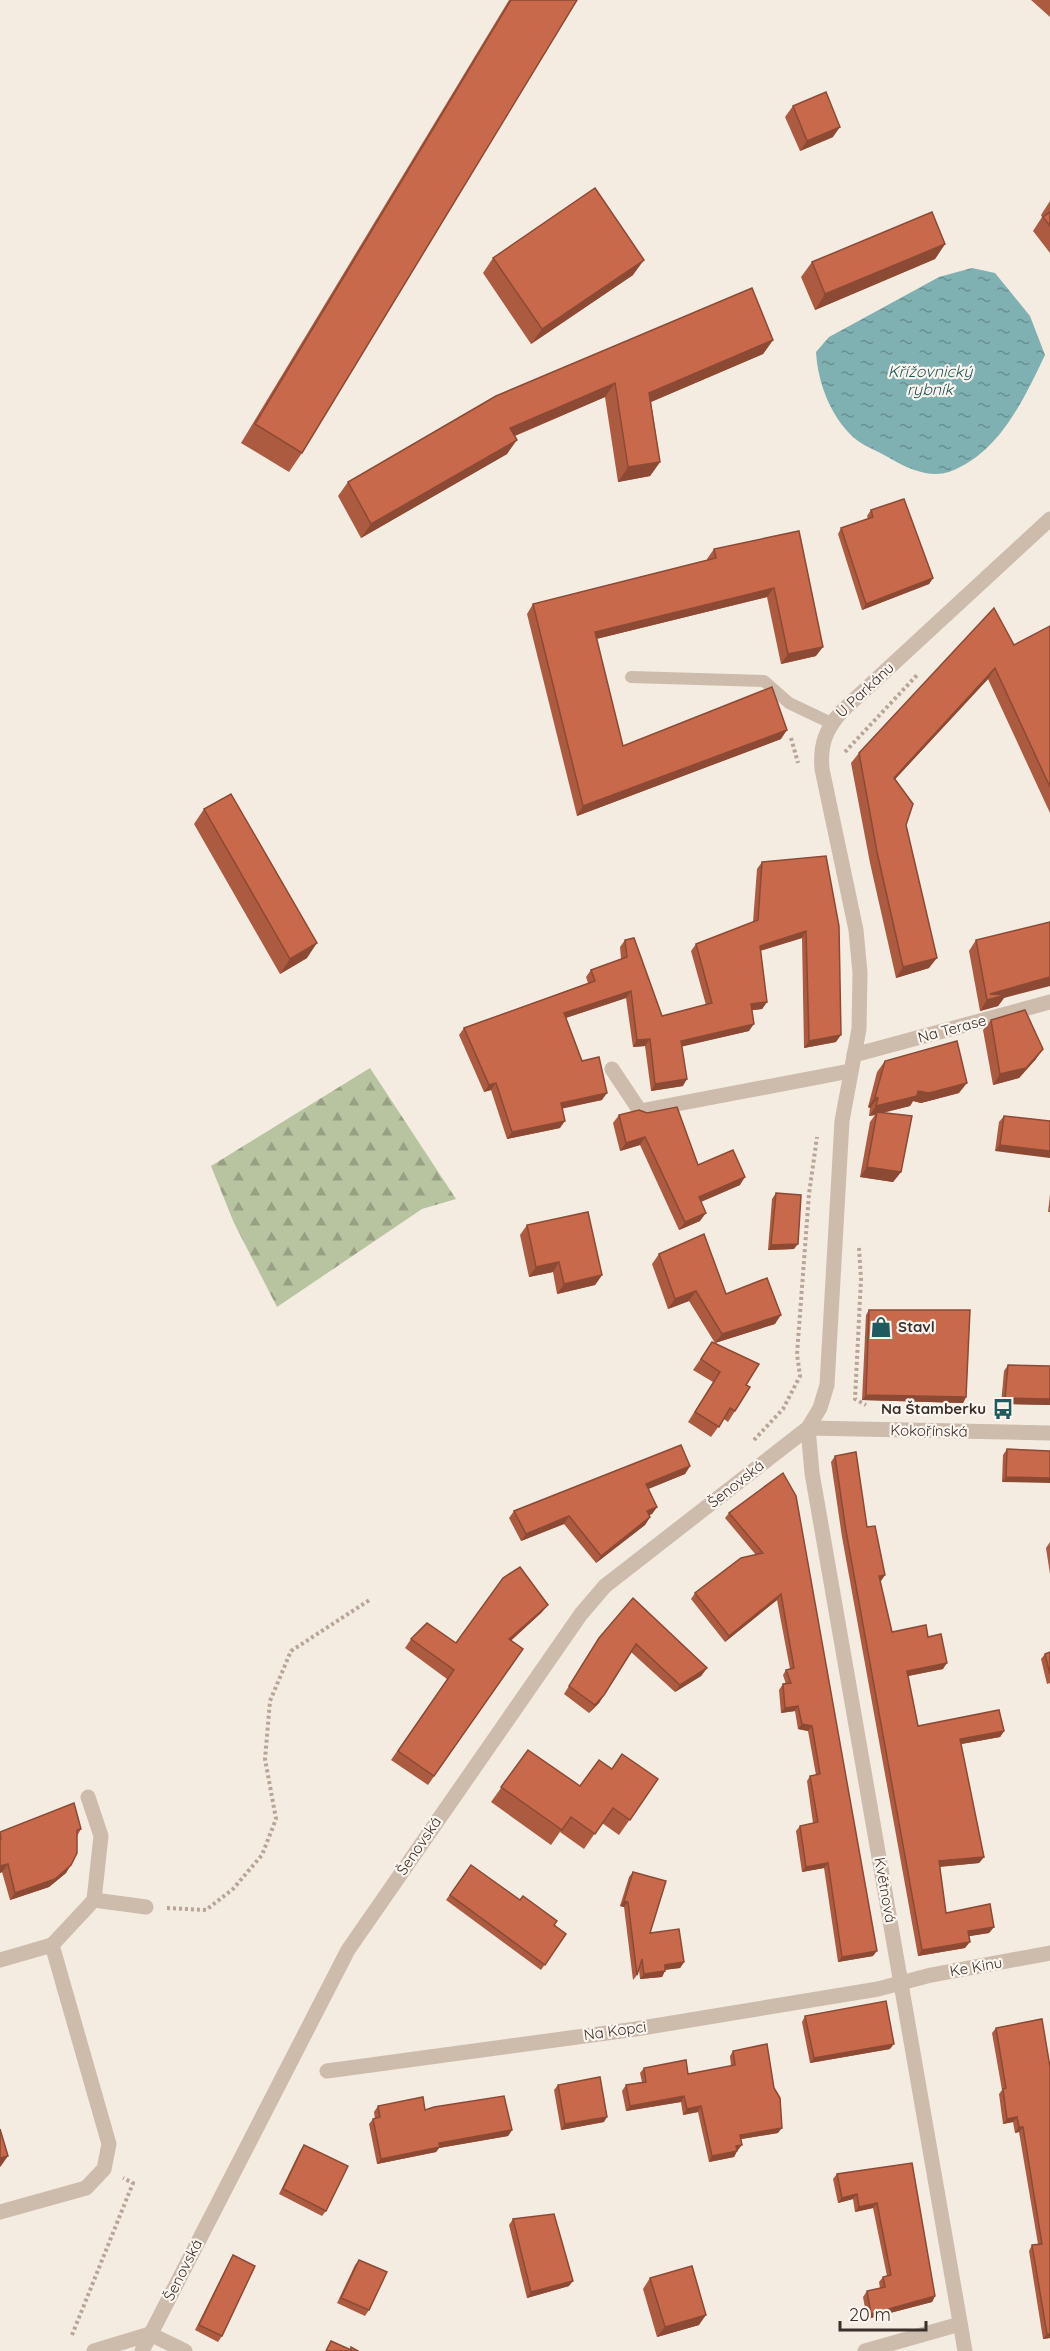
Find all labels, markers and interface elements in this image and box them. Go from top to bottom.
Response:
water label: Křížovnický rybník [888,361,973,399]
street label: U Parkánu [832,658,898,721]
street label: Na Terase [916,1010,988,1047]
shop icon: Stavl [869,1315,893,1339]
place label: Stavl [898,1317,935,1336]
bus stop icon: Na Štamberku [991,1397,1015,1421]
place label: Na Štamberku [881,1399,986,1418]
street label: Kokořínská [890,1420,968,1441]
street label: Šenovská [704,1456,768,1512]
street label: Šenovská [392,1813,445,1879]
street label: Květnová [870,1856,901,1924]
street label: Ke Kinu [948,1953,1004,1980]
street label: Na Kopci [582,2017,647,2044]
street label: Šenovská [159,2236,206,2304]
scale bar [840,2294,926,2332]
text: 20 m [849,2303,891,2326]

